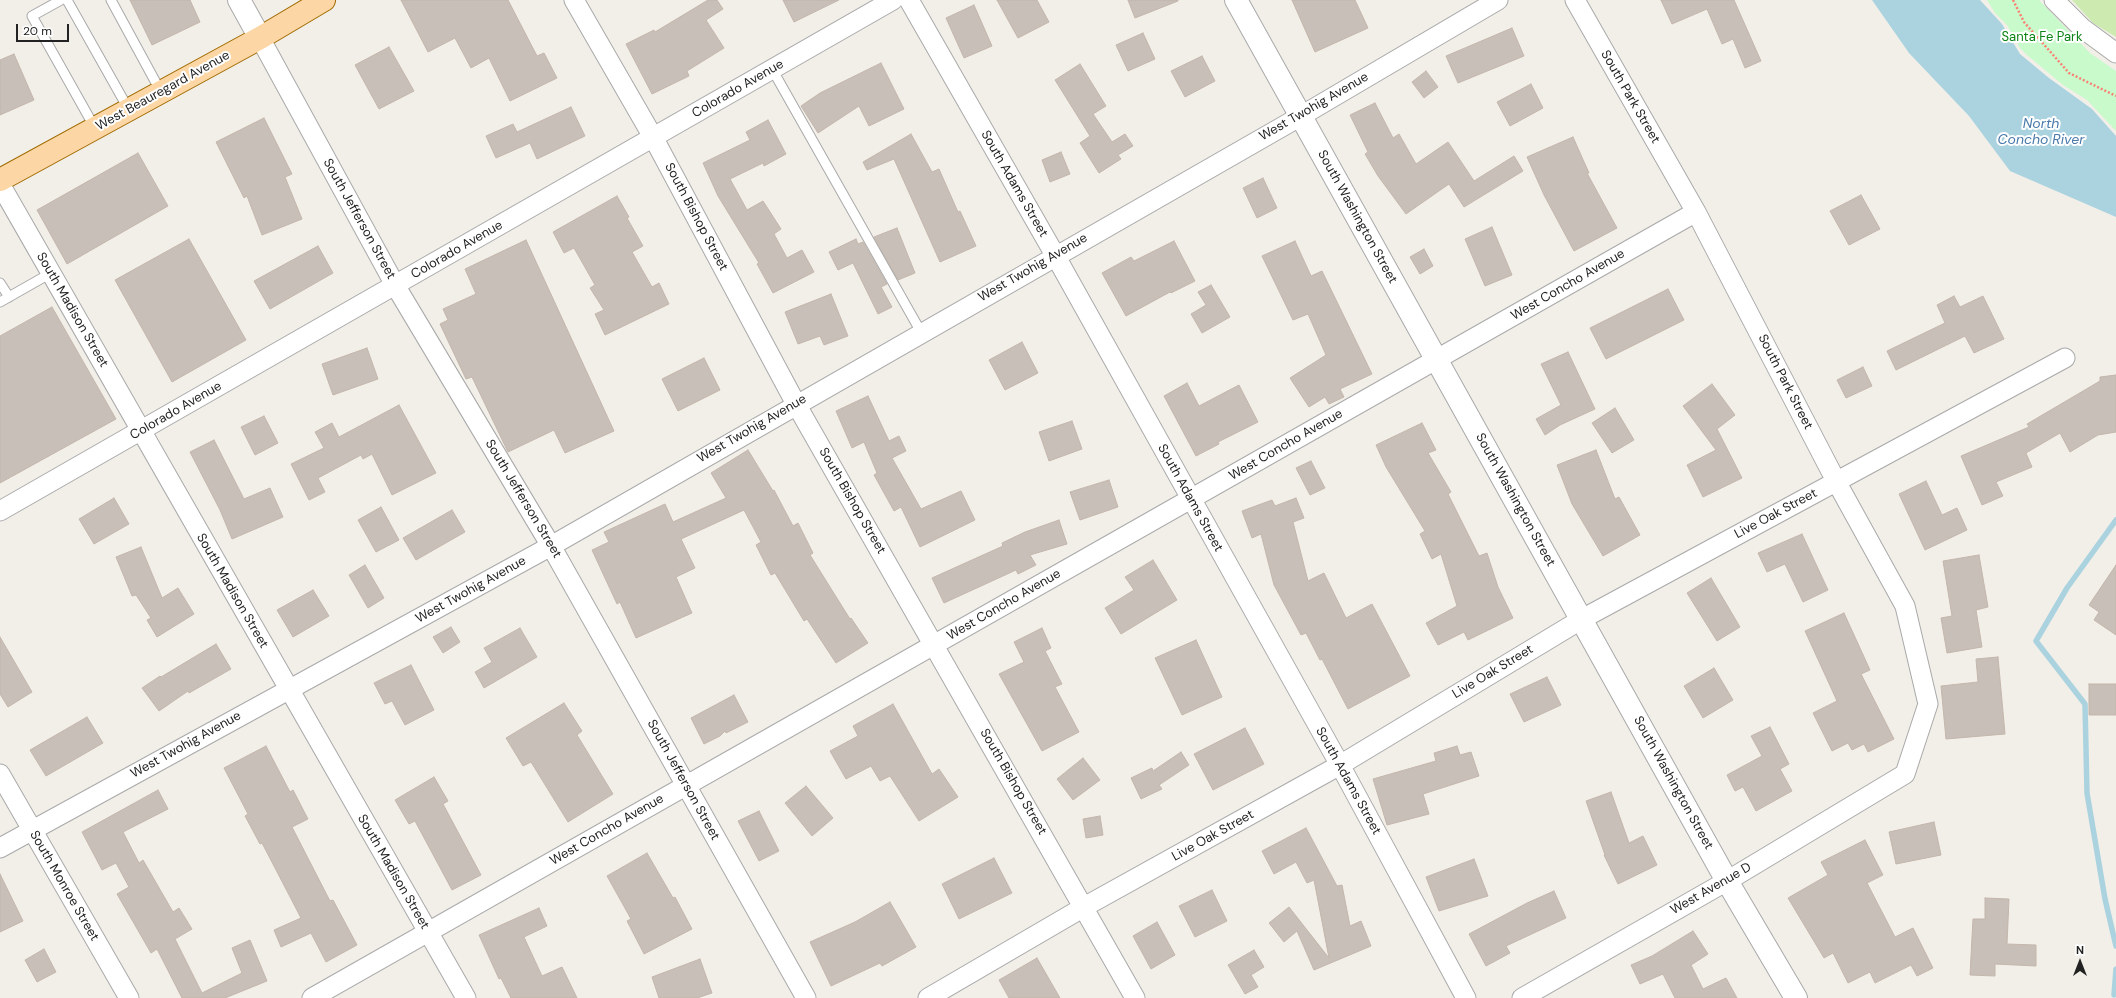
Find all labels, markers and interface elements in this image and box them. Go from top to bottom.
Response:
scale bar [18,16,71,42]
text: 20 m [23,23,52,39]
park label: Santa Fe Park [2002,30,2082,46]
street label: West Beauregard Avenue [93,48,233,134]
street label: South Park Street [1597,48,1663,146]
street label: Colorado Avenue [689,56,787,122]
street label: West Twohig Avenue [1257,69,1371,145]
water label: North Concho River [1997,116,2085,148]
street label: South Adams Street [977,128,1051,240]
street label: South Washington Street [1314,148,1400,286]
street label: South Jefferson Street [319,156,399,282]
street label: South Bishop Street [661,160,731,274]
street label: Colorado Avenue [408,217,506,283]
street label: West Twohig Avenue [976,230,1090,306]
street label: West Concho Avenue [1508,246,1628,324]
street label: South Madison Street [33,250,111,370]
street label: South Park Street [1754,332,1816,432]
street label: Colorado Avenue [127,378,225,444]
street label: West Twohig Avenue [695,391,809,467]
street label: West Concho Avenue [1226,406,1346,484]
street label: South Washington Street [1472,431,1558,569]
street label: South Jefferson Street [481,437,565,561]
street label: South Adams Street [1154,441,1226,555]
street label: South Bishop Street [815,445,889,557]
street label: Live Oak Street [1732,486,1820,542]
street label: South Madison Street [193,531,271,651]
street label: West Twohig Avenue [413,553,529,627]
street label: West Concho Avenue [944,566,1064,644]
street label: Live Oak Street [1450,642,1536,702]
street label: West Twohig Avenue [128,708,244,782]
street label: South Washington Street [1630,714,1716,852]
street label: South Jefferson Street [643,717,723,843]
street label: South Adams Street [1312,724,1384,838]
street label: South Bishop Street [976,726,1050,838]
street label: West Concho Avenue [547,791,667,869]
street label: Live Oak Street [1169,807,1257,865]
street label: South Madison Street [354,812,432,932]
street label: South Monroe Street [26,828,102,944]
street label: West Avenue D [1668,860,1754,918]
north arrow [2060,942,2100,982]
text: N [2076,943,2084,957]

